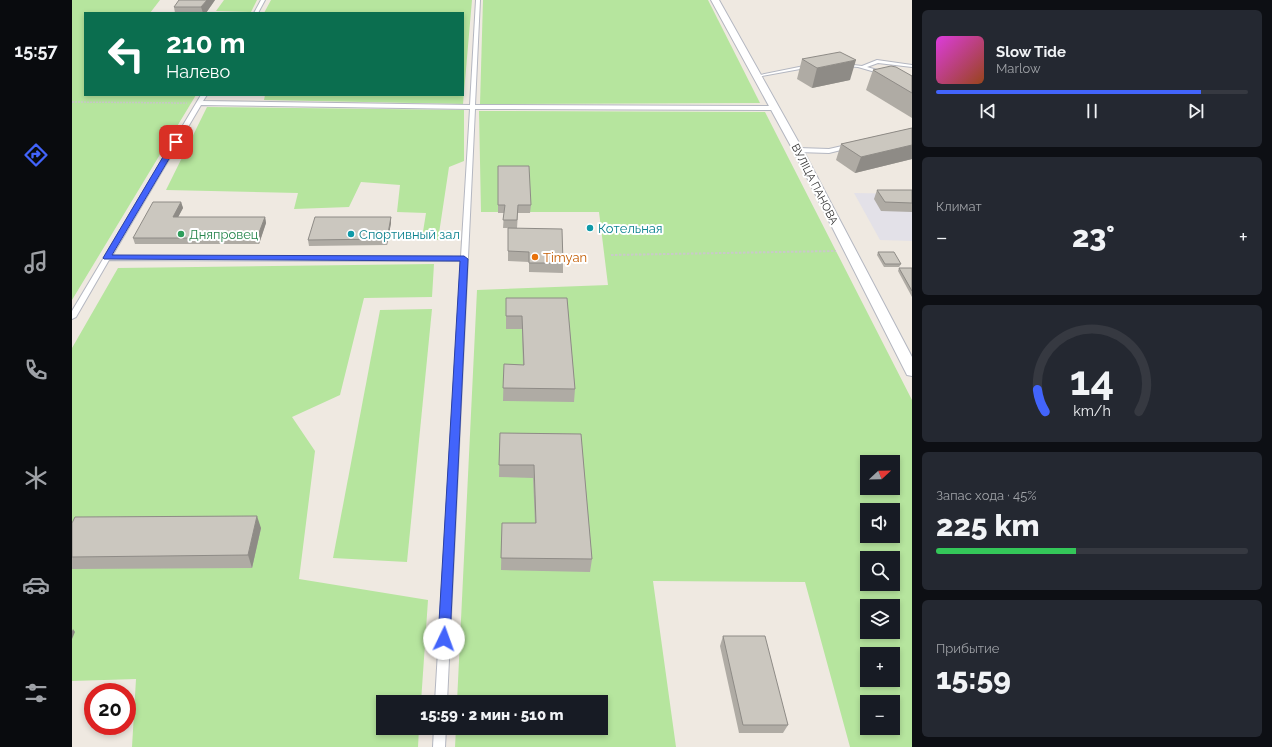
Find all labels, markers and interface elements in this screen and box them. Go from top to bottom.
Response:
text: 210 m [166,27,246,60]
icon: left [100,28,152,80]
text: 15:57 [14,40,58,61]
text: Slow Tide [996,43,1066,61]
text: Налево [166,61,230,82]
text: Marlow [996,61,1041,76]
icon: previous [977,100,999,122]
icon: pause [1081,100,1103,122]
icon: next [1185,100,1207,122]
pin [159,125,193,159]
icon: arrive [165,131,187,153]
icon: directions [22,141,50,169]
street label: ВУЛІЦА ПАНОВА [789,142,841,227]
text: Климат [936,199,982,214]
text: 23° [1072,219,1115,254]
place label: Котельная [598,221,663,236]
marker: Котельная [585,223,595,233]
text: − [936,224,948,250]
text: + [1239,224,1248,250]
place label: Дняпровец [189,227,259,242]
place label: Спортивный зал [359,227,460,242]
marker: Дняпровец [176,229,186,239]
marker: Спортивный зал [346,229,356,239]
icon: music [22,248,50,276]
place label: Timyan [543,250,587,265]
marker: Timyan [530,252,540,262]
text: 14 [1070,355,1114,404]
icon: phone [22,356,50,384]
text: km/h [1073,402,1111,418]
north arrow [860,455,900,495]
map controls [860,455,900,735]
icon: climate [22,464,50,492]
text: Запас хода · 45% [936,488,1037,503]
button: sound [860,503,900,543]
text: 225 km [936,508,1040,543]
button: search [860,551,900,591]
icon: car [22,571,50,599]
button: layers [860,599,900,639]
position arrow [423,618,465,660]
text: Прибытие [936,641,999,656]
button: + [860,647,900,687]
text: 15:59 [936,661,1011,696]
icon: filters [22,679,50,707]
speed limit sign: 20 [84,683,136,735]
button: − [860,695,900,735]
text: 15:59 · 2 мин · 510 m [420,706,564,724]

